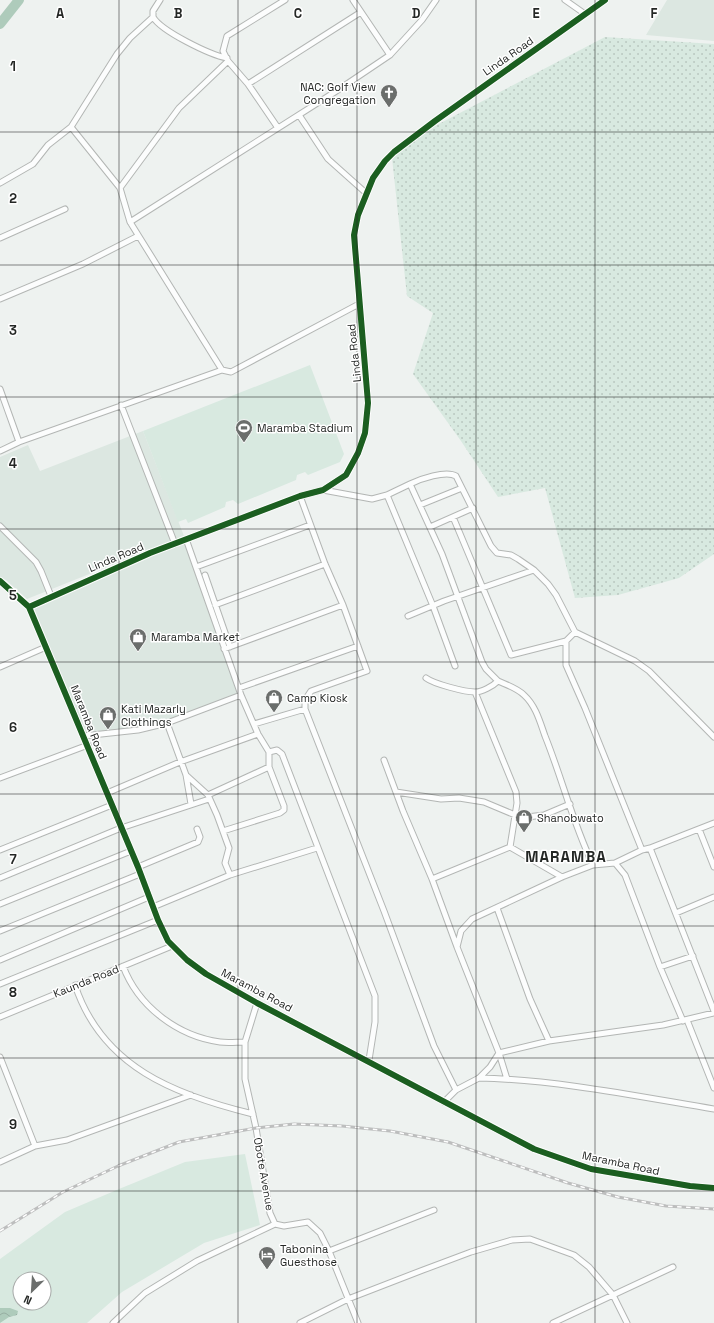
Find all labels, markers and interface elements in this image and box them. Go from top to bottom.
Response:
text: A [56,5,65,22]
text: B [174,5,183,22]
text: C [294,5,302,22]
text: D [412,5,421,22]
text: E [532,5,540,22]
text: F [651,5,658,22]
street label: Linda Road [480,33,536,79]
text: 1 [10,58,16,75]
place label: NAC: Golf View Congregation [300,80,376,107]
church icon: NAC: Golf View Congregation [379,83,399,108]
text: 2 [9,190,17,207]
text: 3 [9,322,17,339]
street label: Linda Road [344,323,364,383]
sports icon: Maramba Stadium [234,418,254,443]
place label: Maramba Stadium [257,421,353,435]
text: 4 [9,455,17,472]
street label: Linda Road [86,539,146,575]
text: 5 [9,587,17,604]
shop icon: Maramba Market [128,627,148,652]
place label: Maramba Market [151,630,240,644]
street label: Maramba Road [68,683,110,761]
shop icon: Camp Kiosk [264,688,284,713]
place label: Camp Kiosk [287,691,348,705]
place label: Kati Mazarly Clothings [121,702,186,729]
shop icon: Kati Mazarly Clothings [98,705,118,730]
text: 6 [9,719,17,736]
shop icon: Shanobwato [514,808,534,833]
place label: Shanobwato [537,811,604,825]
district label: MARAMBA [525,847,607,866]
text: 7 [9,851,17,868]
street label: Kaunda Road [51,961,121,1001]
street label: Maramba Road [219,965,295,1015]
text: 8 [9,984,17,1001]
text: 9 [9,1116,17,1133]
street label: Obote Avenue [251,1136,277,1212]
street label: Maramba Road [581,1148,661,1178]
place label: Tabonina Guesthose [280,1242,337,1269]
hotel icon: Tabonina Guesthose [257,1245,277,1270]
north arrow [12,1271,52,1311]
text: N [21,1292,34,1308]

